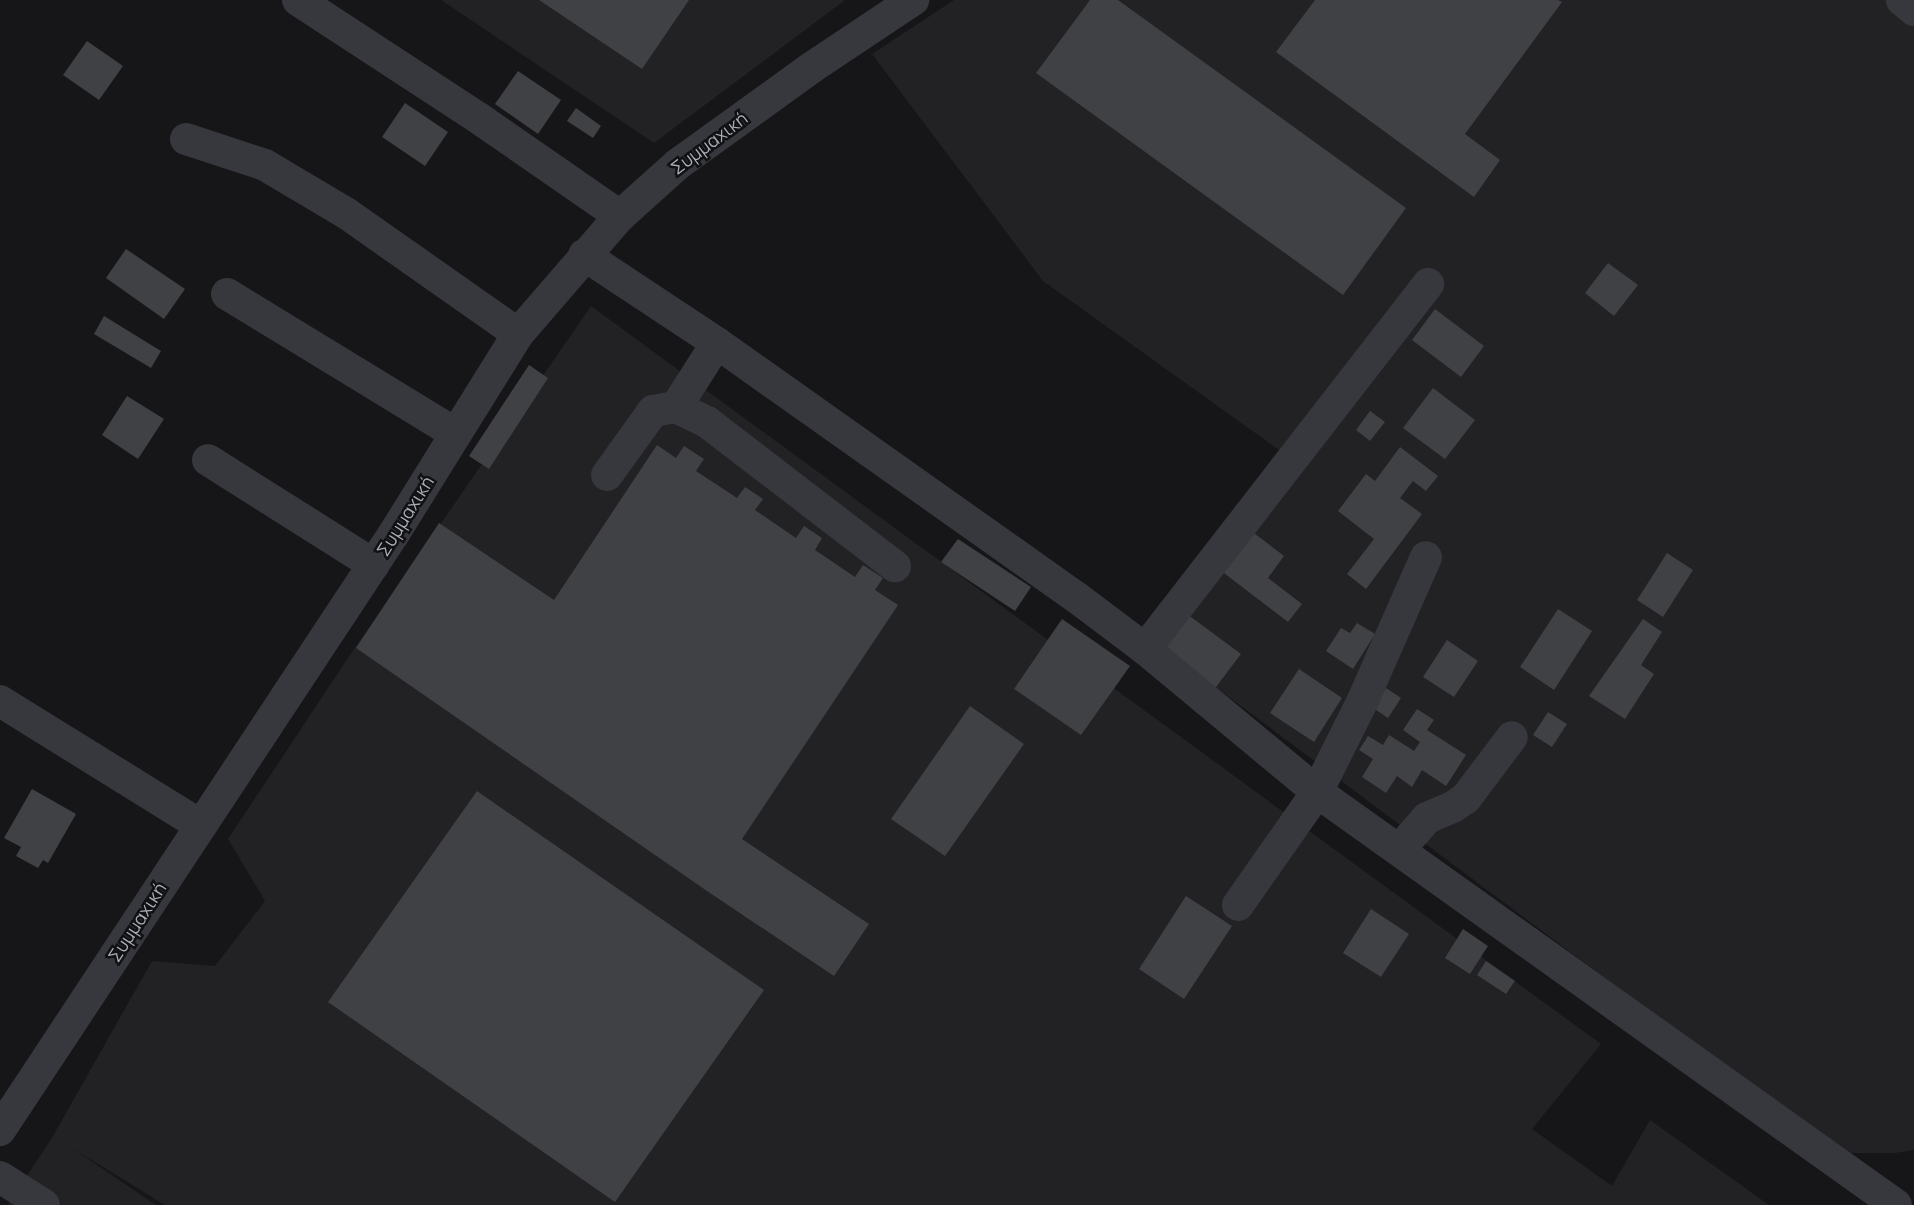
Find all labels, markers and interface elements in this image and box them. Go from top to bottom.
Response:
street label: Συμμαχική [666,107,752,179]
street label: Συμμαχική [372,472,438,560]
street label: Συμμαχική [103,878,171,966]

